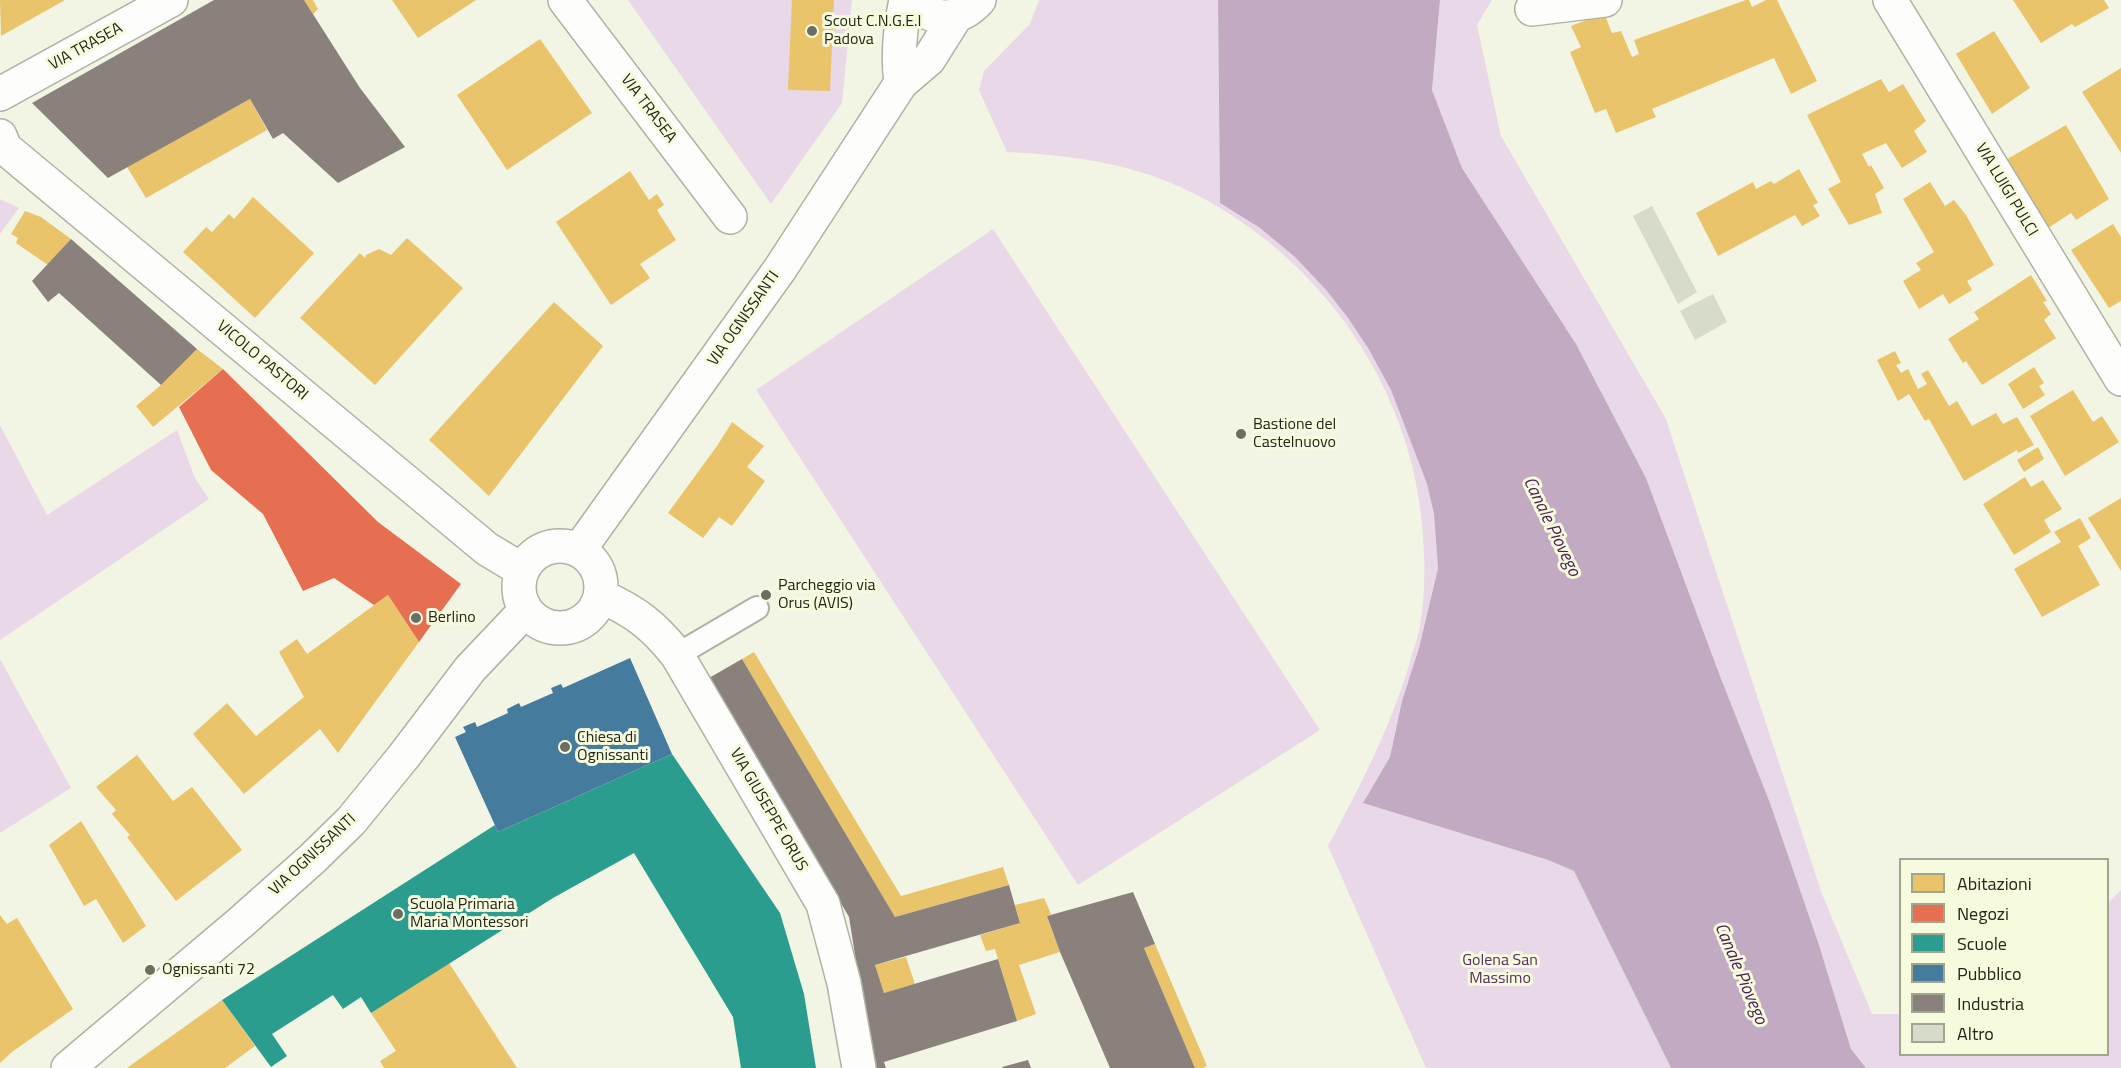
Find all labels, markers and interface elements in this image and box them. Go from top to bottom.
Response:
place label: Scout C.N.G.E.I Padova [824,12,921,50]
street label: VIA TRASEA [46,19,126,75]
marker: Scout C.N.G.E.I Padova [805,24,819,38]
street label: VIA TRASEA [616,71,680,147]
street label: VIA LUIGI PULCI [1971,140,2041,240]
street label: VIA OGNISSANTI [704,268,784,370]
street label: VICOLO PASTORI [212,317,312,405]
place label: Bastione del Castelnuovo [1253,415,1336,453]
marker: Bastione del Castelnuovo [1234,427,1248,441]
water label: Canale Piovego [1518,474,1584,580]
place label: Parcheggio via Orus (AVIS) [778,576,876,614]
marker: Parcheggio via Orus (AVIS) [759,588,773,602]
place label: Berlino [428,608,476,628]
marker: Berlino [409,611,423,625]
place label: Chiesa di Ognissanti [577,728,648,766]
marker: Chiesa di Ognissanti [558,740,572,754]
street label: VIA GIUSEPPE ORUS [725,745,811,875]
street label: VIA OGNISSANTI [266,810,360,900]
legend [1899,858,2109,1056]
text: Abitazioni [1957,870,2032,897]
place label: Scuola Primaria Maria Montessori [410,895,528,933]
text: Negozi [1957,900,2009,927]
marker: Scuola Primaria Maria Montessori [391,907,405,921]
water label: Canale Piovego [1709,920,1771,1028]
text: Scuole [1957,930,2007,957]
park label: Golena San Massimo [1462,951,1538,989]
place label: Ognissanti 72 [162,960,255,980]
text: Pubblico [1957,960,2022,987]
marker: Ognissanti 72 [143,963,157,977]
text: Industria [1957,990,2024,1017]
text: Altro [1957,1020,1994,1047]

